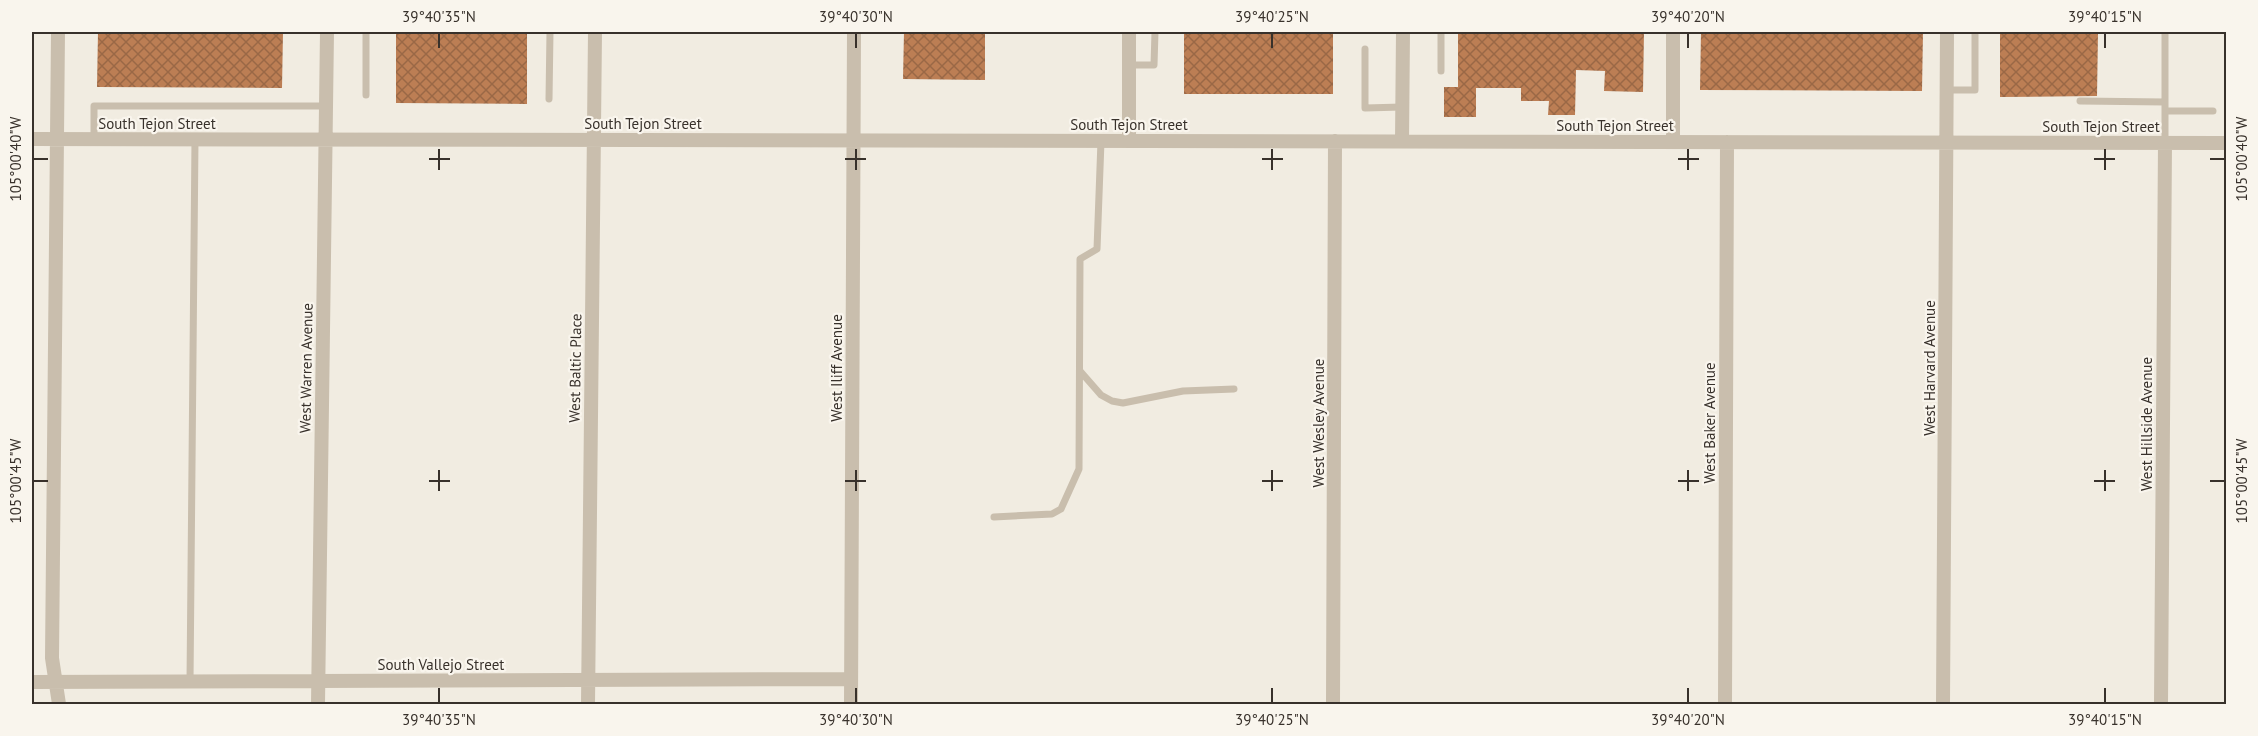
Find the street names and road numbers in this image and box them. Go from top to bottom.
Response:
street label: South Tejon Street [98,114,216,133]
street label: South Tejon Street [584,114,702,133]
street label: South Tejon Street [1070,115,1188,134]
street label: South Tejon Street [1556,116,1674,135]
street label: South Tejon Street [2042,117,2160,136]
street label: West Harvard Avenue [1920,300,1939,436]
street label: West Warren Avenue [295,303,317,433]
street label: West Baltic Place [565,313,585,423]
street label: West Iliff Avenue [827,314,846,422]
street label: West Hillside Avenue [2137,357,2156,491]
street label: West Wesley Avenue [1309,359,1328,487]
street label: West Baker Avenue [1700,362,1719,484]
street label: South Vallejo Street [378,655,504,674]

